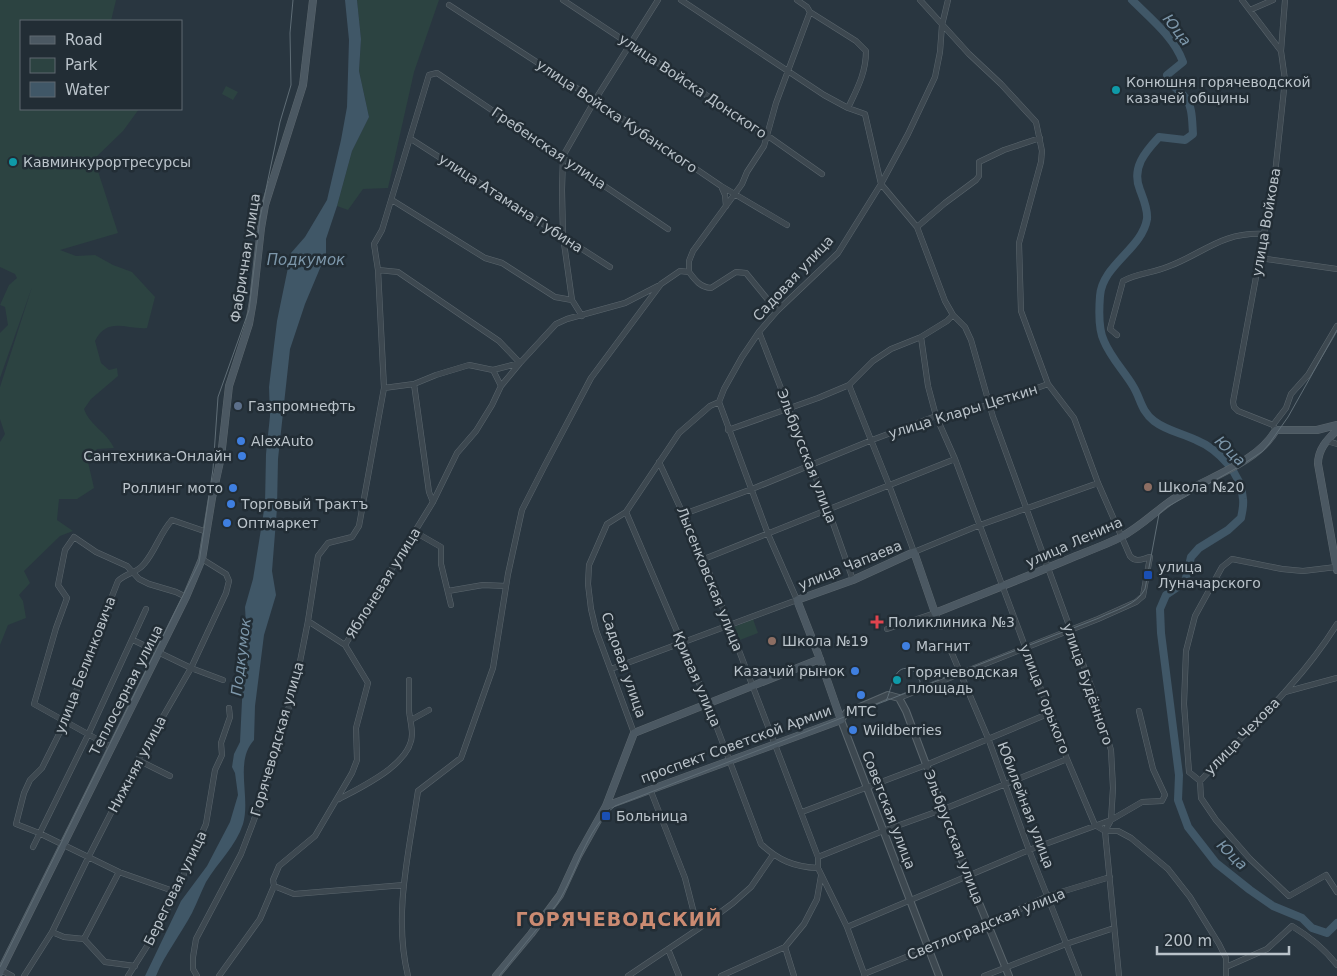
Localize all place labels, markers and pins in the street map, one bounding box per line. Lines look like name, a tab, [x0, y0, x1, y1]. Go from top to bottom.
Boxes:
place label: Конюшня горячеводской казачей общины	[1126, 74, 1311, 106]
marker: Конюшня горячеводской казачей общины	[1110, 84, 1122, 96]
place label: Кавминкурортресурсы	[23, 154, 191, 170]
marker: Кавминкурортресурсы	[7, 156, 19, 168]
place label: Газпромнефть	[248, 398, 356, 414]
marker: Газпромнефть	[232, 400, 244, 412]
place label: AlexAuto	[251, 433, 314, 449]
marker: AlexAuto	[235, 435, 247, 447]
place label: Сантехника-Онлайн	[83, 448, 232, 464]
marker: Сантехника-Онлайн	[236, 450, 248, 462]
place label: Школа №20	[1158, 479, 1244, 495]
place label: Роллинг мото	[122, 480, 223, 496]
marker: Школа №20	[1142, 481, 1154, 493]
marker: Роллинг мото	[227, 482, 239, 494]
place label: Торговый Трактъ	[240, 496, 368, 512]
marker: Торговый Трактъ	[225, 498, 237, 510]
place label: Оптмаркет	[237, 515, 319, 531]
marker: Оптмаркет	[221, 517, 233, 529]
place label: улица Луначарского	[1158, 559, 1261, 591]
marker: улица Луначарского	[1142, 569, 1154, 581]
place label: Поликлиника №3	[888, 614, 1015, 630]
marker: Поликлиника №3	[870, 615, 884, 629]
place label: Школа №19	[782, 633, 868, 649]
marker: Школа №19	[766, 635, 778, 647]
place label: Магнит	[916, 638, 970, 654]
marker: Магнит	[900, 640, 912, 652]
place label: Казачий рынок	[733, 663, 845, 679]
place label: Горячеводская площадь	[907, 664, 1018, 696]
marker: Казачий рынок	[849, 665, 861, 677]
marker: Горячеводская площадь	[891, 674, 903, 686]
marker: МТС	[855, 689, 867, 701]
place label: МТС	[846, 703, 876, 719]
place label: Wildberries	[863, 722, 942, 738]
marker: Wildberries	[847, 724, 859, 736]
place label: Больница	[616, 808, 688, 824]
marker: Больница	[600, 810, 612, 822]

